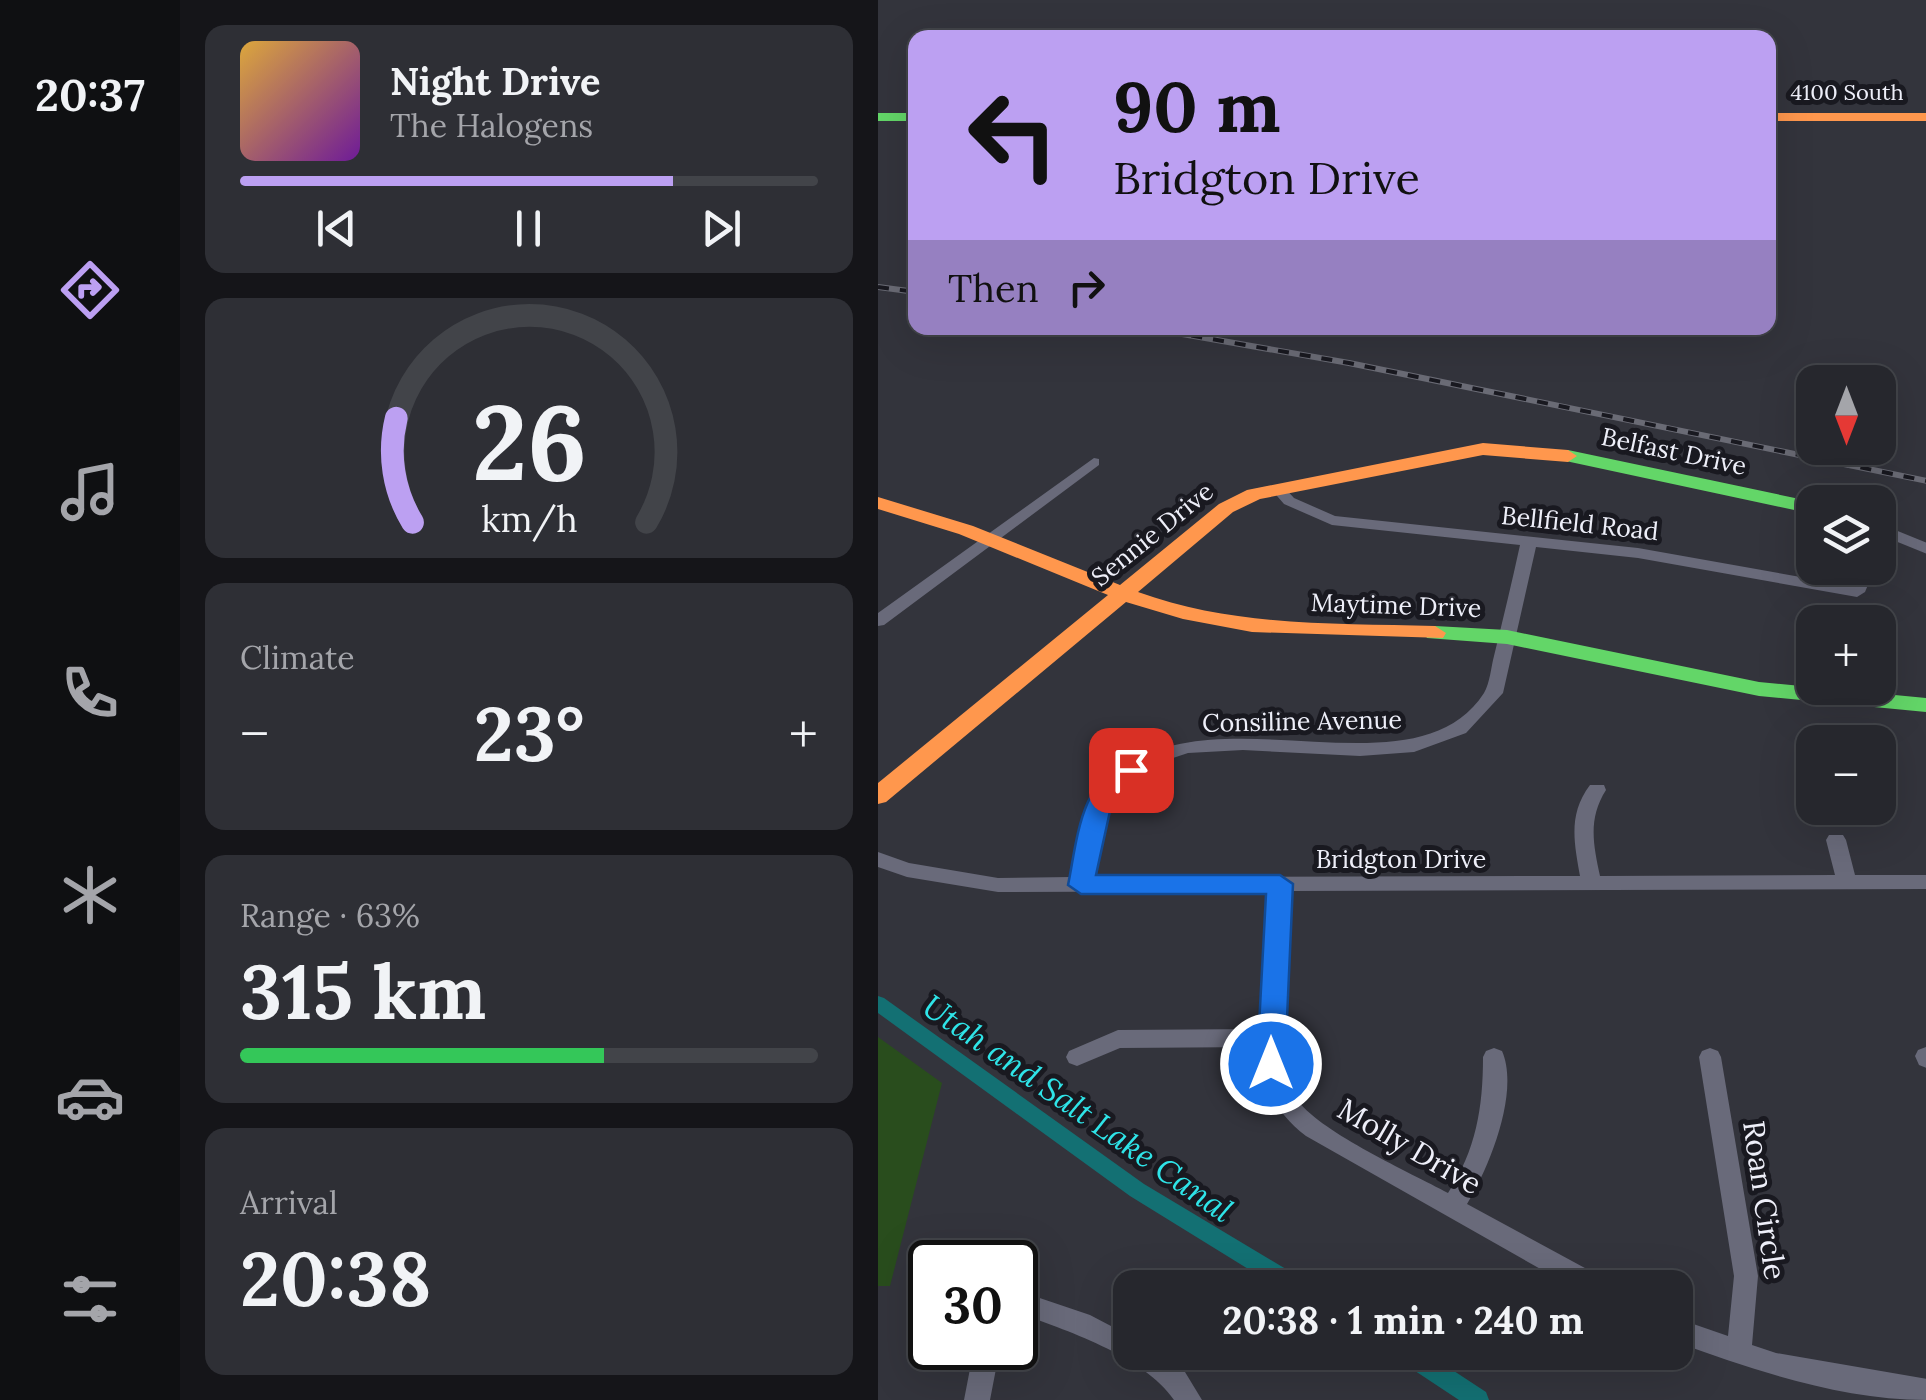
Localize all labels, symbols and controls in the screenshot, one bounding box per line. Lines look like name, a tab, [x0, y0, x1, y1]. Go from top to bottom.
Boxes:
text: Night Drive	[390, 57, 601, 105]
text: 90 m	[1113, 62, 1281, 151]
text: 20:37	[35, 66, 145, 123]
icon: left	[948, 70, 1078, 200]
street label: 4100 South	[1790, 78, 1904, 106]
text: The Halogens	[390, 105, 593, 146]
text: Bridgton Drive	[1113, 149, 1420, 206]
icon: previous	[309, 201, 364, 256]
icon: pause	[501, 201, 556, 256]
icon: next	[694, 201, 749, 256]
icon: directions	[55, 255, 125, 325]
icon: right	[1059, 260, 1114, 315]
text: Then	[948, 264, 1039, 312]
north arrow	[1796, 365, 1896, 465]
map controls	[1796, 365, 1896, 825]
text: 26	[471, 375, 587, 508]
street label: Belfast Drive	[1598, 420, 1750, 482]
icon: music	[55, 457, 125, 527]
street label: Sennie Drive	[1085, 475, 1219, 593]
button: layers	[1796, 485, 1896, 585]
text: km/h	[481, 496, 577, 542]
street label: Bellfield Road	[1500, 499, 1660, 547]
street label: Maytime Drive	[1310, 586, 1482, 624]
button: +	[1796, 605, 1896, 705]
text: Climate	[240, 637, 355, 678]
icon: phone	[55, 658, 125, 728]
text: 23°	[474, 686, 584, 782]
text: −	[240, 699, 269, 769]
text: +	[789, 699, 818, 769]
street label: Consiline Avenue	[1202, 703, 1402, 739]
button: −	[1796, 725, 1896, 825]
pin	[1089, 728, 1174, 813]
icon: arrive	[1104, 743, 1159, 798]
street label: Bridgton Drive	[1316, 843, 1486, 875]
icon: climate	[55, 860, 125, 930]
text: Range · 63%	[240, 895, 420, 936]
text: 315 km	[240, 944, 486, 1040]
water label: Utah and Salt Lake Canal	[915, 985, 1241, 1231]
position arrow	[1219, 1012, 1323, 1116]
icon: car	[55, 1062, 125, 1132]
street label: Molly Drive	[1331, 1090, 1489, 1203]
street label: Roan Circle	[1735, 1118, 1795, 1282]
text: Arrival	[240, 1182, 338, 1223]
text: 20:38	[240, 1231, 431, 1327]
speed limit sign: 30	[908, 1240, 1038, 1370]
icon: filters	[55, 1264, 125, 1334]
text: 20:38 · 1 min · 240 m	[1222, 1296, 1584, 1344]

